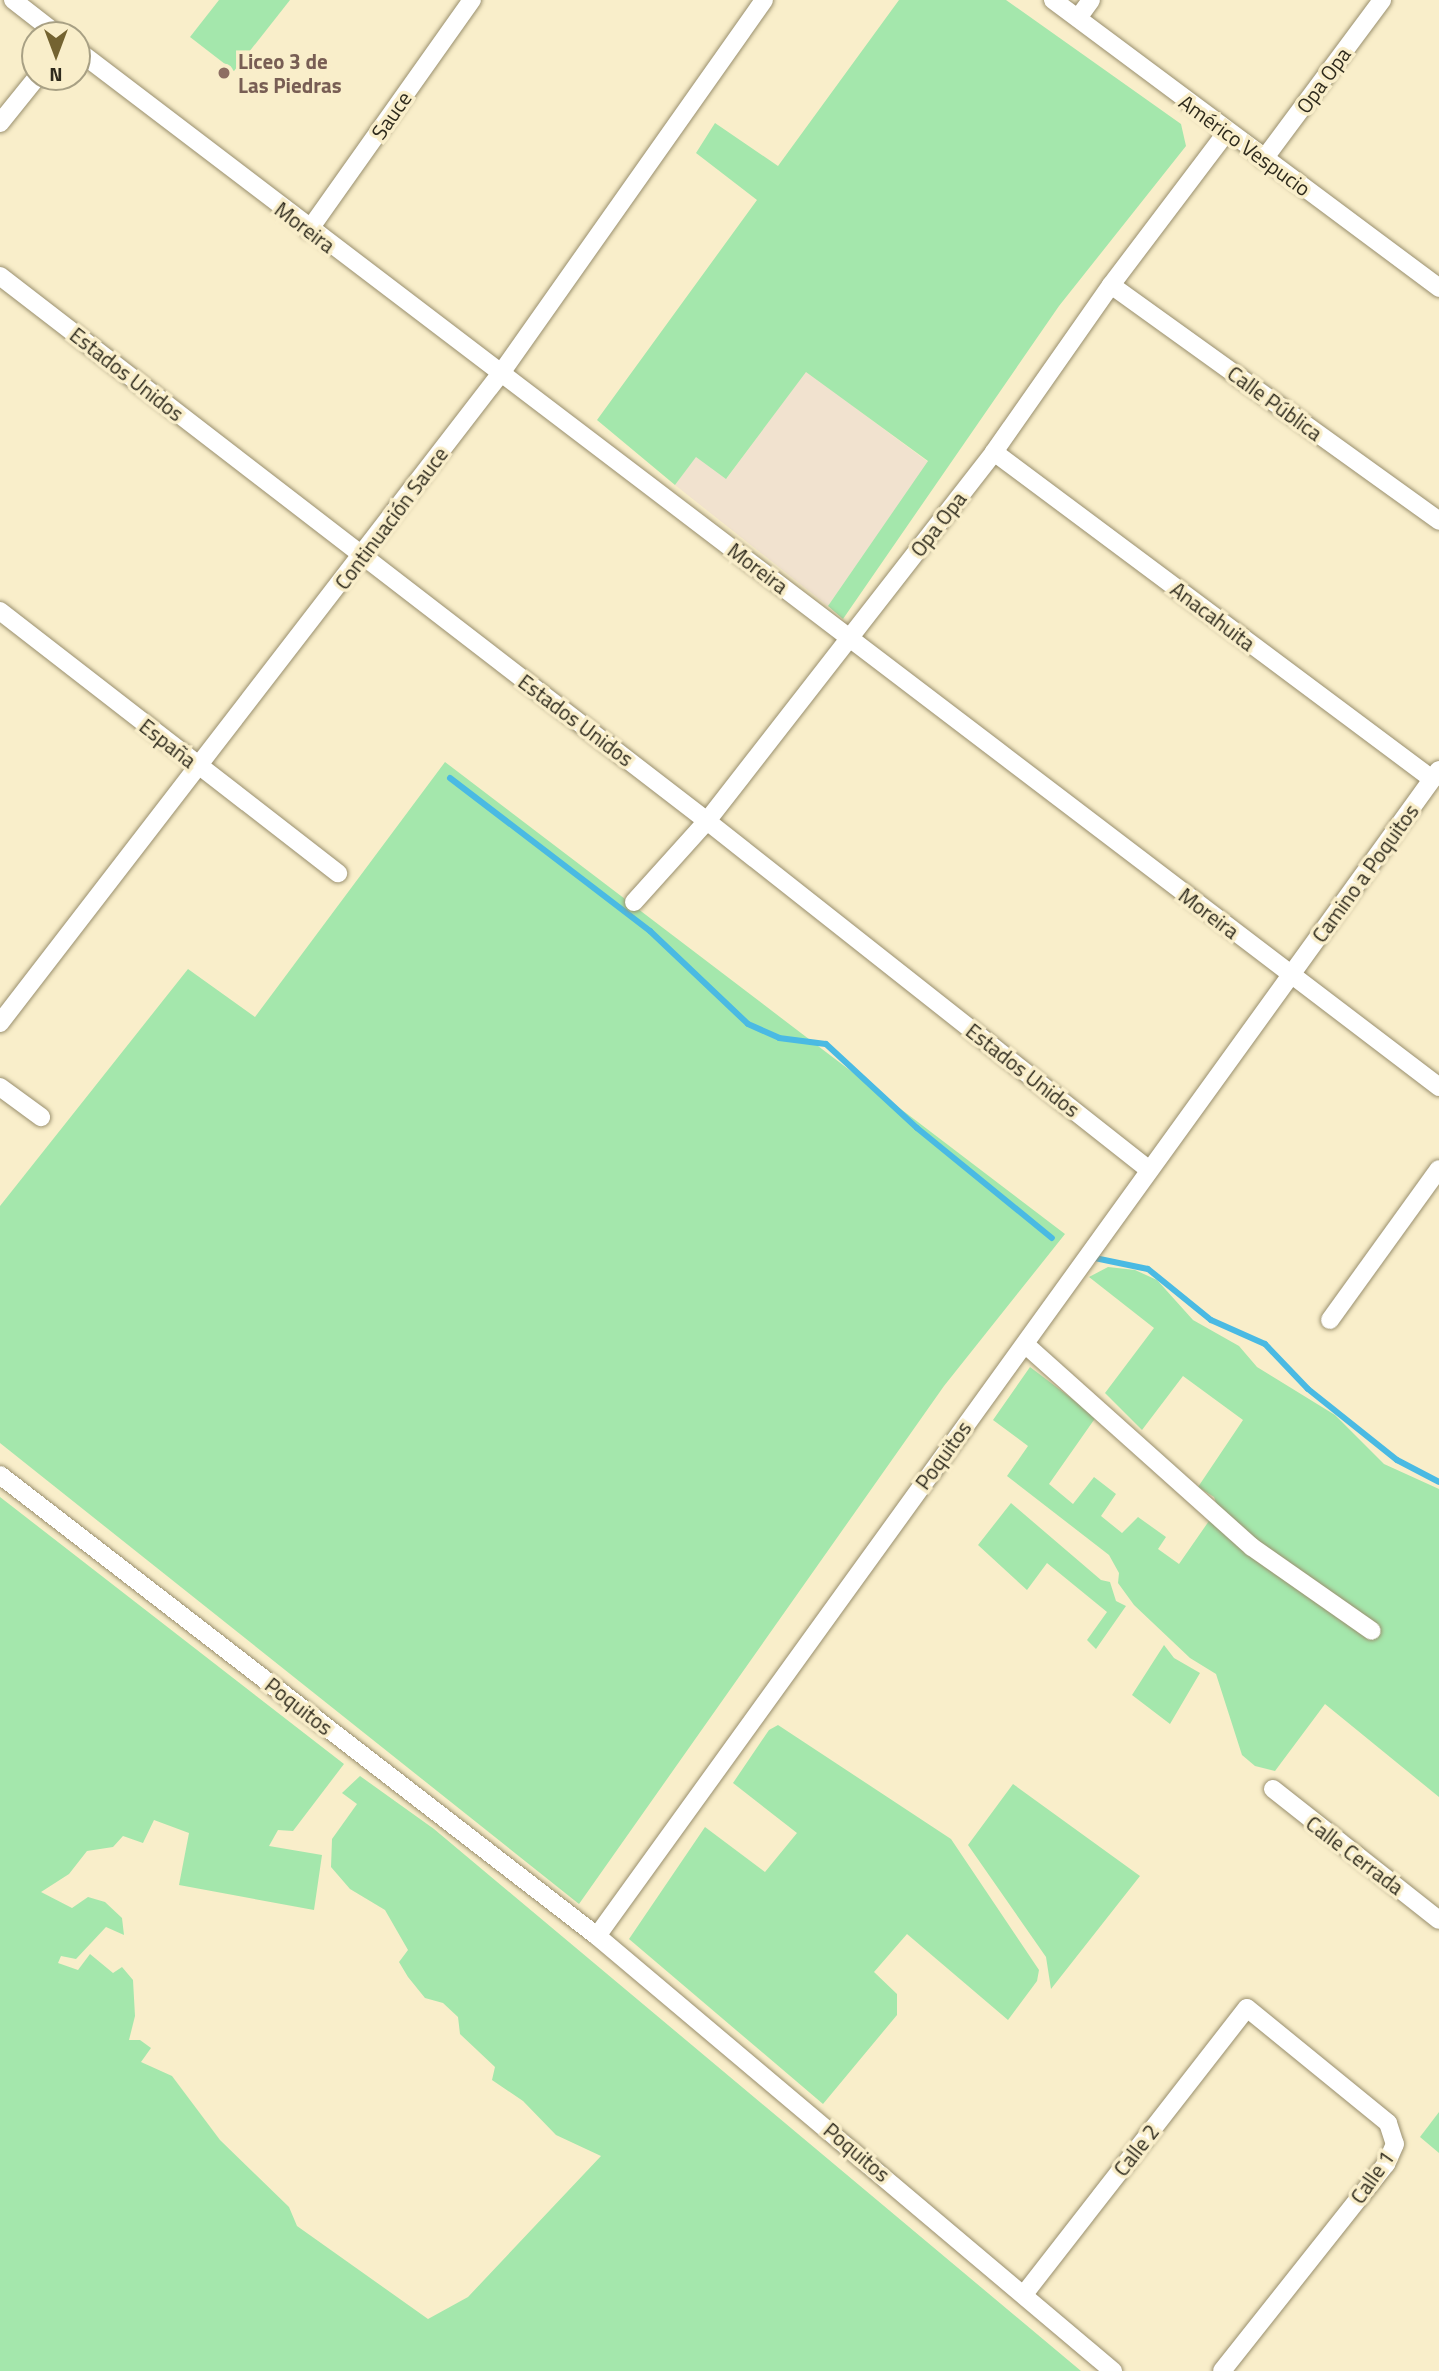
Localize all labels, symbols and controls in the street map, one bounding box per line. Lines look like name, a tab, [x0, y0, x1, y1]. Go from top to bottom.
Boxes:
north arrow	[21, 21, 91, 91]
street label: Opa Opa	[1291, 42, 1355, 118]
place label: Liceo 3 de Las Piedras	[238, 48, 342, 98]
text: N	[49, 61, 63, 90]
marker: Liceo 3 de Las Piedras	[216, 65, 232, 81]
street label: Sauce	[366, 86, 416, 144]
street label: Américo Vespucio	[1174, 89, 1316, 201]
street label: Moreira	[270, 196, 340, 258]
street label: Estados Unidos	[65, 322, 189, 426]
street label: Calle Pública	[1223, 360, 1327, 446]
street label: Continuación Sauce	[329, 442, 453, 594]
street label: Opa Opa	[905, 486, 971, 562]
street label: Moreira	[723, 537, 793, 599]
street label: Anacahuita	[1166, 576, 1260, 656]
street label: Estados Unidos	[514, 669, 638, 771]
street label: España	[135, 713, 201, 773]
street label: Camino a Poquitos	[1306, 799, 1424, 947]
street label: Moreira	[1174, 882, 1244, 944]
street label: Estados Unidos	[961, 1018, 1085, 1122]
street label: Poquitos	[910, 1416, 976, 1494]
street label: Poquitos	[260, 1672, 338, 1740]
street label: Calle Cerrada	[1301, 1810, 1409, 1900]
street label: Poquitos	[819, 2117, 895, 2187]
street label: Calle 2	[1108, 2119, 1164, 2181]
street label: Calle 1	[1345, 2146, 1399, 2208]

